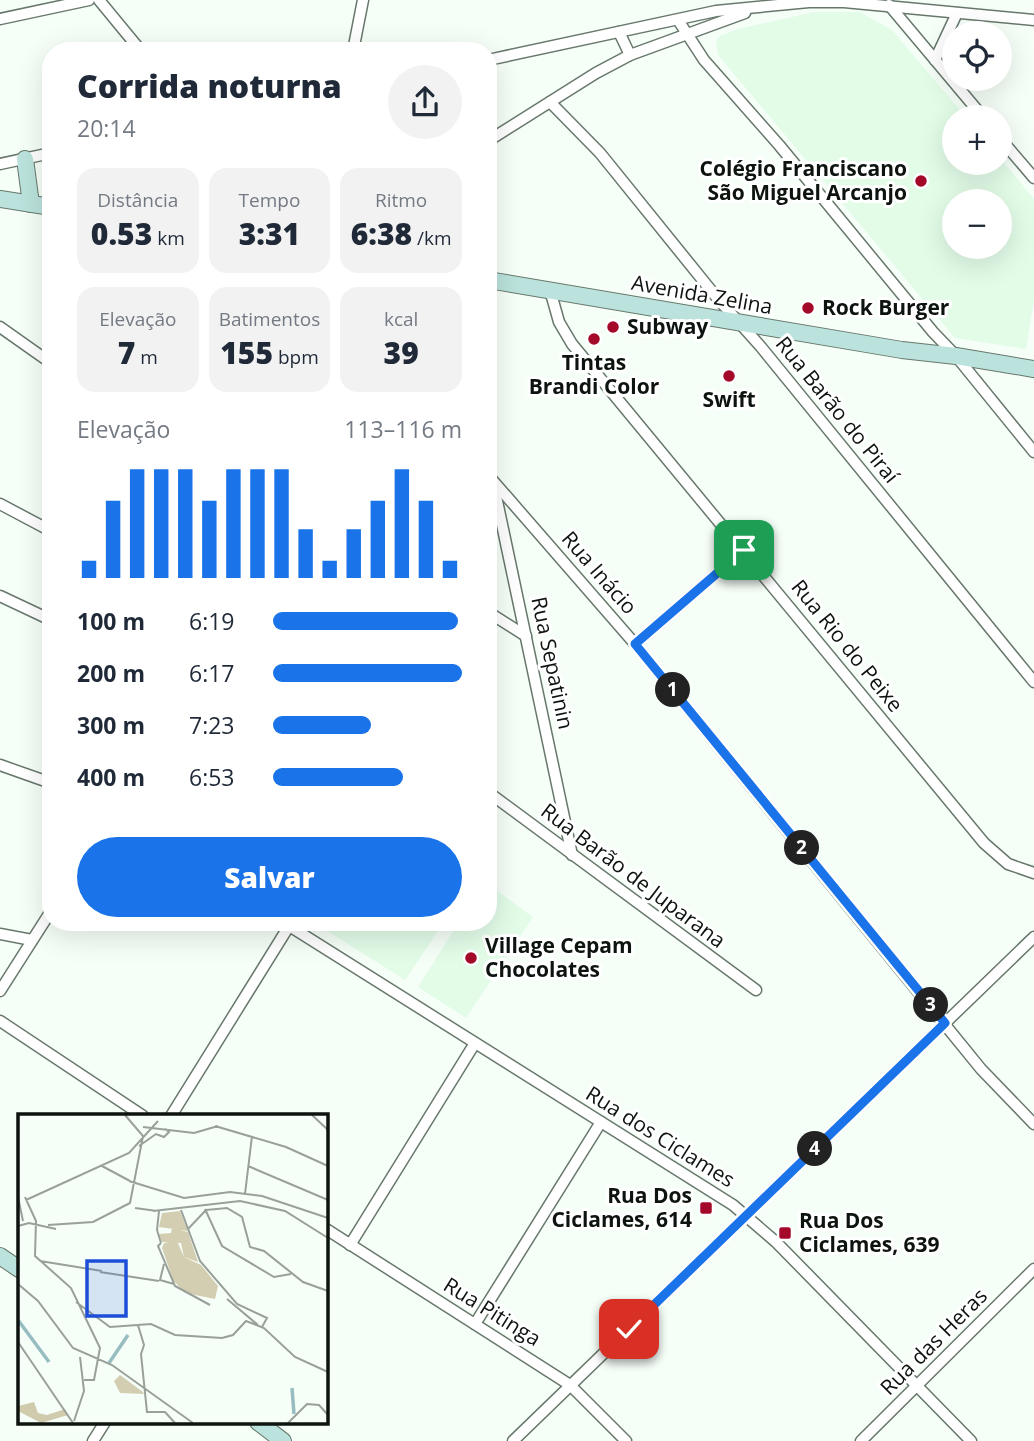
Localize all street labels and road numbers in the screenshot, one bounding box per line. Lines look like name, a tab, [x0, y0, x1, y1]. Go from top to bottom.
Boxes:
street label: Avenida Zelina	[629, 268, 775, 320]
street label: Rua Barão do Piraí	[770, 330, 906, 489]
street label: Rua Inácio	[556, 525, 644, 620]
street label: Rua Rio do Peixe	[786, 573, 910, 717]
street label: Rua Sepatinin	[525, 594, 581, 732]
street label: Rua Barão de Juparana	[536, 796, 732, 954]
street label: Rua dos Ciclames	[581, 1079, 740, 1193]
street label: Rua Pitinga	[439, 1270, 546, 1352]
street label: Rua das Heras	[874, 1282, 993, 1401]

